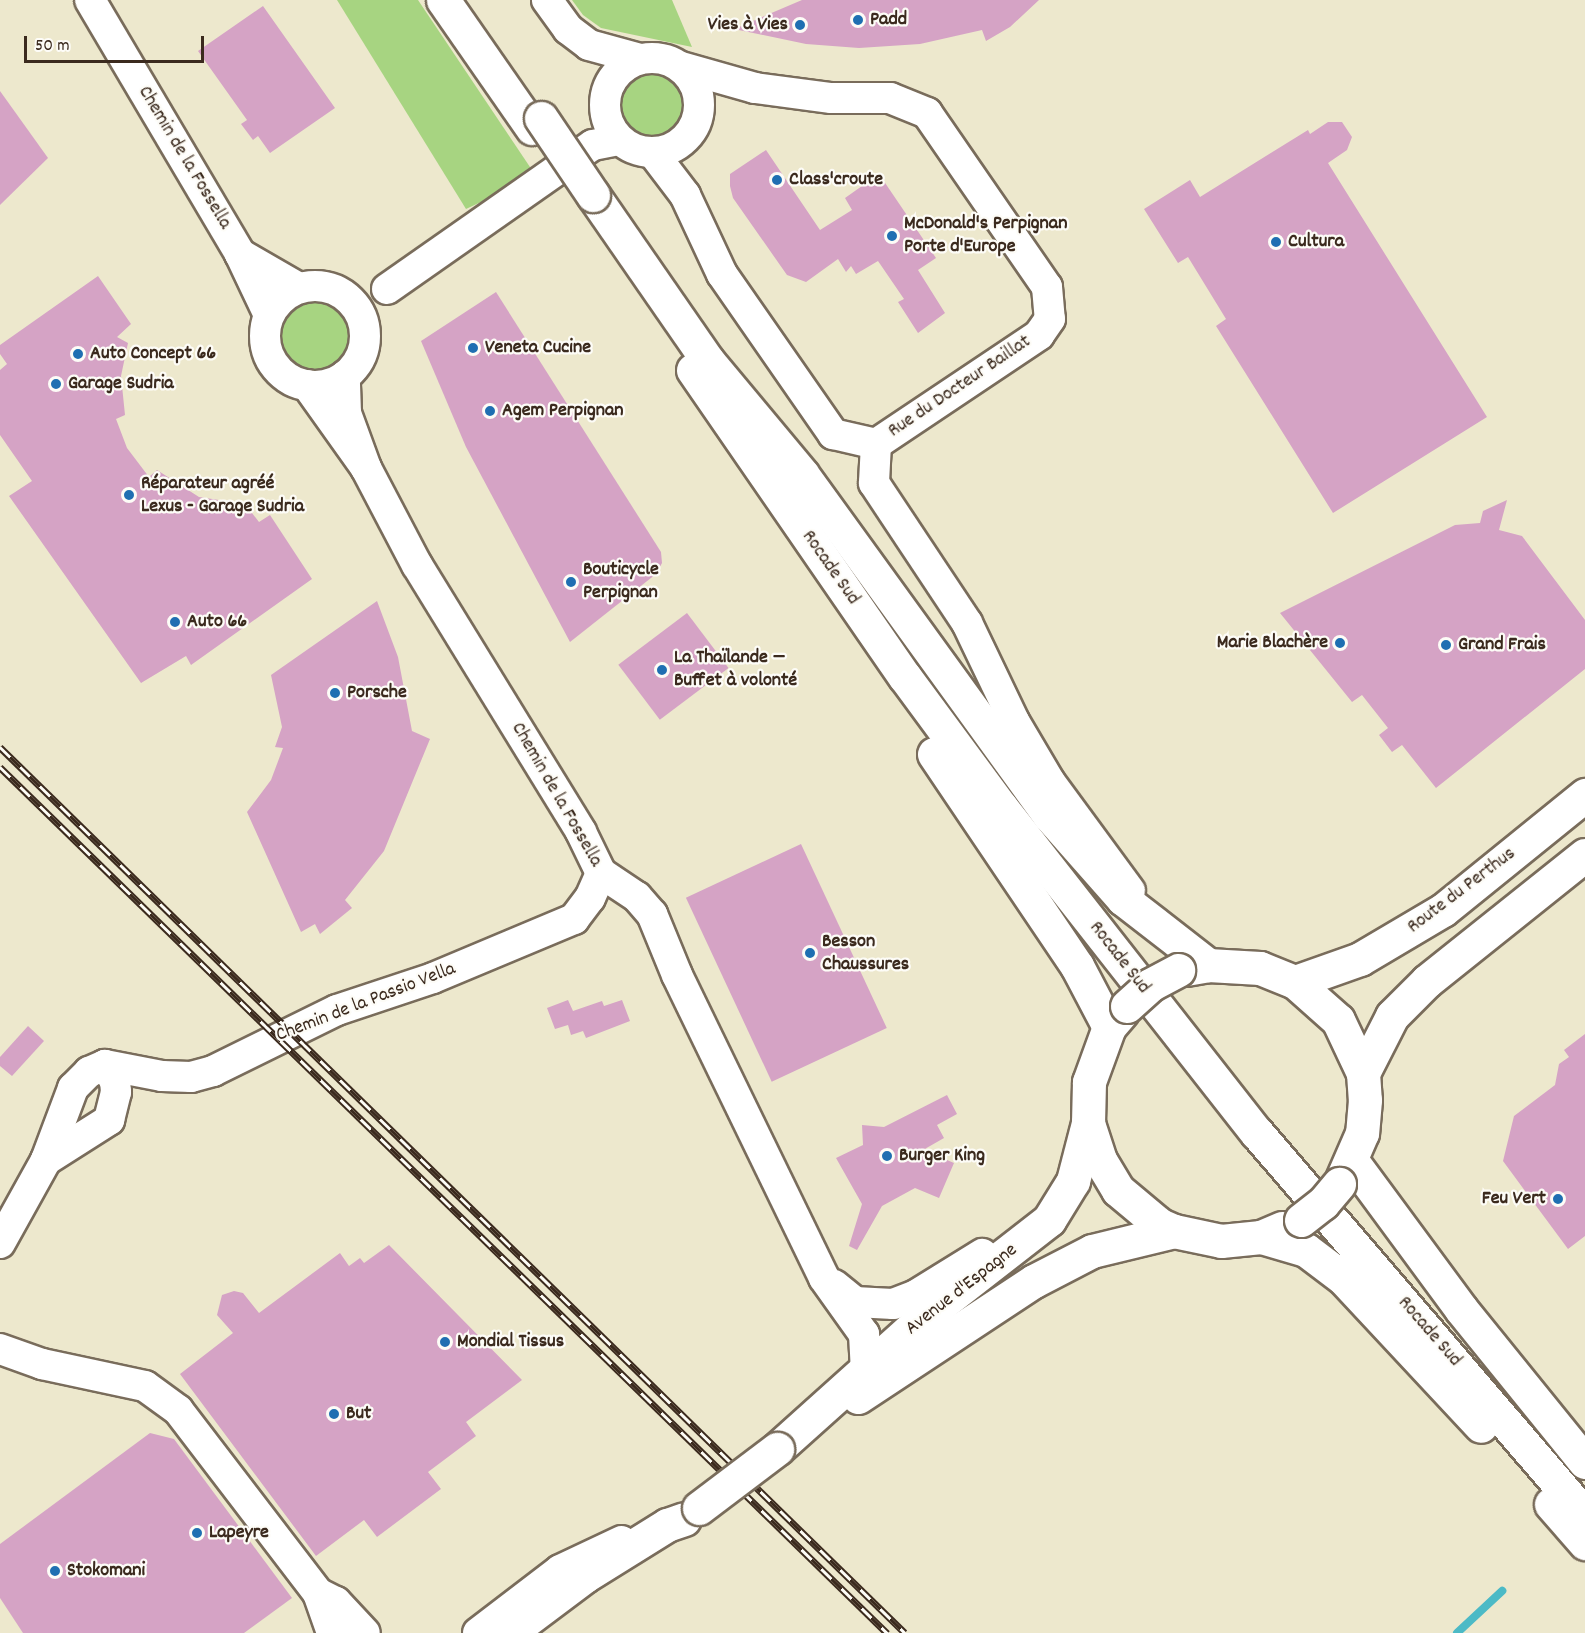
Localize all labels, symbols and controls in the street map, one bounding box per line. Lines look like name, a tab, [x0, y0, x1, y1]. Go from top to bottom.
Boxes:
place label: Padd	[870, 8, 907, 32]
place label: Vies à Vies	[708, 13, 788, 37]
marker: Padd	[851, 13, 865, 27]
marker: Vies à Vies	[793, 18, 807, 32]
scale bar	[27, 24, 207, 62]
text: 50 m	[35, 34, 70, 59]
street label: Chemin de la Fossella	[132, 82, 236, 234]
place label: Class'croute	[789, 168, 883, 192]
marker: Class'croute	[770, 173, 784, 187]
place label: McDonald's Perpignan Porte d'Europe	[904, 213, 1067, 260]
marker: McDonald's Perpignan Porte d'Europe	[885, 229, 899, 243]
place label: Cultura	[1288, 230, 1344, 254]
marker: Cultura	[1269, 235, 1283, 249]
street label: Rue du Docteur Baillat	[884, 330, 1036, 444]
place label: Veneta Cucine	[485, 336, 591, 360]
marker: Veneta Cucine	[466, 341, 480, 355]
place label: Auto Concept 66	[90, 342, 216, 366]
marker: Auto Concept 66	[71, 347, 85, 361]
place label: Garage Sudria	[68, 372, 174, 396]
marker: Garage Sudria	[49, 377, 63, 391]
place label: Agem Perpignan	[502, 399, 624, 423]
marker: Agem Perpignan	[483, 404, 497, 418]
place label: Réparateur agréé Lexus - Garage Sudria	[141, 472, 304, 519]
marker: Réparateur agréé Lexus - Garage Sudria	[122, 488, 136, 502]
street label: Rocade Sud	[796, 526, 864, 610]
place label: Bouticycle Perpignan	[583, 558, 659, 605]
marker: Bouticycle Perpignan	[564, 575, 578, 589]
place label: Auto 66	[187, 610, 247, 634]
marker: Auto 66	[168, 615, 182, 629]
place label: Marie Blachère	[1217, 631, 1328, 655]
place label: Grand Frais	[1458, 633, 1546, 657]
marker: Marie Blachère	[1333, 636, 1347, 650]
marker: Grand Frais	[1439, 638, 1453, 652]
place label: La Thaïlande — Buffet à volonté	[674, 646, 797, 693]
marker: La Thaïlande — Buffet à volonté	[655, 663, 669, 677]
place label: Porsche	[347, 681, 407, 705]
marker: Porsche	[328, 686, 342, 700]
street label: Chemin de la Fossella	[505, 718, 607, 872]
street label: Route du Perthus	[1403, 842, 1521, 940]
street label: Rocade Sud	[1083, 917, 1155, 999]
place label: Besson Chaussures	[822, 930, 909, 977]
marker: Besson Chaussures	[803, 946, 817, 960]
street label: Chemin de la Passio Vella	[273, 958, 459, 1048]
place label: Burger King	[899, 1144, 985, 1168]
marker: Burger King	[880, 1149, 894, 1163]
place label: Feu Vert	[1482, 1187, 1546, 1211]
marker: Feu Vert	[1551, 1192, 1565, 1206]
street label: Avenue d'Espagne	[901, 1239, 1023, 1341]
street label: Rocade Sud	[1392, 1292, 1466, 1372]
place label: Mondial Tissus	[457, 1330, 564, 1354]
marker: Mondial Tissus	[438, 1335, 452, 1349]
place label: But	[346, 1402, 371, 1426]
marker: But	[327, 1407, 341, 1421]
place label: Lapeyre	[209, 1521, 269, 1545]
marker: Lapeyre	[190, 1526, 204, 1540]
place label: Stokomani	[67, 1559, 145, 1583]
marker: Stokomani	[48, 1564, 62, 1578]

